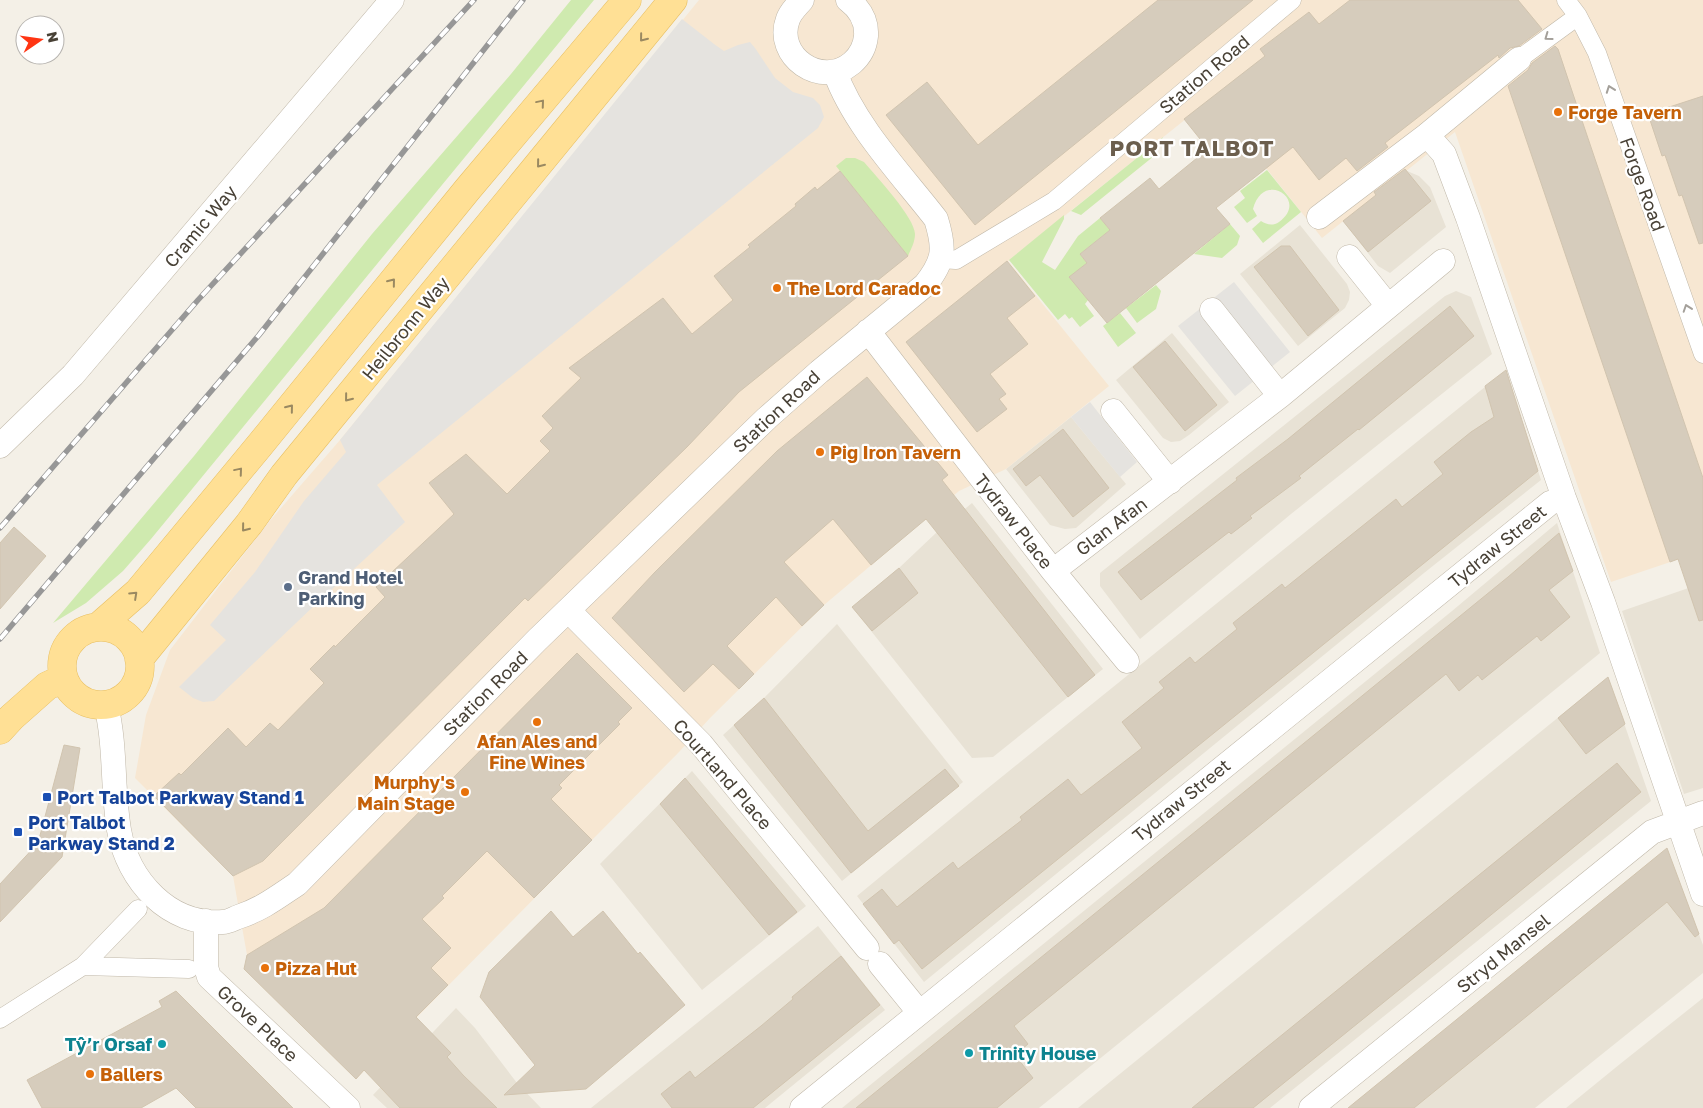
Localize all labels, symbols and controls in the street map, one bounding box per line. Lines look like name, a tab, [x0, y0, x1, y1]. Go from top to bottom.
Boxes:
north arrow	[15, 15, 65, 65]
text: N	[44, 30, 63, 44]
street label: Station Road	[1154, 30, 1254, 118]
one-way arrow	[1545, 31, 1554, 41]
one-way arrow	[640, 32, 648, 41]
one-way arrow	[1606, 85, 1616, 94]
one-way arrow	[535, 99, 544, 108]
place label: Forge Tavern	[1568, 101, 1682, 123]
marker: Forge Tavern	[1552, 106, 1564, 118]
district label: PORT TALBOT	[1110, 134, 1274, 161]
street label: Forge Road	[1616, 134, 1670, 234]
one-way arrow	[536, 158, 545, 167]
street label: Cramic Way	[159, 180, 241, 272]
street label: Heilbronn Way	[357, 272, 453, 384]
place label: The Lord Caradoc	[787, 277, 941, 299]
one-way arrow	[387, 279, 395, 288]
marker: The Lord Caradoc	[771, 282, 783, 294]
one-way arrow	[1683, 305, 1693, 313]
street label: Station Road	[728, 365, 824, 457]
one-way arrow	[344, 392, 353, 401]
one-way arrow	[285, 405, 293, 414]
place label: Pig Iron Tavern	[830, 441, 961, 463]
marker: Pig Iron Tavern	[814, 446, 826, 458]
one-way arrow	[233, 467, 242, 476]
street label: Tydraw Place	[970, 469, 1058, 573]
street label: Glan Afan	[1071, 492, 1151, 560]
street label: Tydraw Street	[1444, 500, 1550, 592]
one-way arrow	[241, 523, 250, 532]
place label: Grand Hotel Parking	[298, 566, 403, 609]
marker: Grand Hotel Parking	[282, 581, 294, 593]
one-way arrow	[129, 592, 138, 601]
street label: Station Road	[438, 646, 532, 740]
street label: Courtland Place	[669, 714, 777, 834]
marker: Afan Ales and Fine Wines	[531, 716, 543, 728]
place label: Afan Ales and Fine Wines	[477, 730, 597, 773]
street label: Tydraw Street	[1128, 754, 1234, 846]
place label: Murphy's Main Stage	[357, 771, 455, 814]
place label: Port Talbot Parkway Stand 1	[57, 786, 304, 808]
marker: Murphy's Main Stage	[459, 786, 471, 798]
marker: Port Talbot Parkway Stand 1	[41, 791, 53, 803]
place label: Port Talbot Parkway Stand 2	[28, 811, 175, 854]
marker: Port Talbot Parkway Stand 2	[12, 826, 24, 838]
street label: Stryd Mansel	[1452, 909, 1554, 997]
place label: Pizza Hut	[275, 957, 357, 979]
marker: Pizza Hut	[259, 962, 271, 974]
street label: Grove Place	[213, 980, 303, 1066]
place label: Tŷ’r Orsaf	[65, 1033, 152, 1055]
marker: Tŷ’r Orsaf	[156, 1038, 168, 1050]
place label: Trinity House	[979, 1042, 1097, 1064]
marker: Trinity House	[963, 1047, 975, 1059]
place label: Ballers	[100, 1063, 163, 1085]
marker: Ballers	[84, 1068, 96, 1080]

